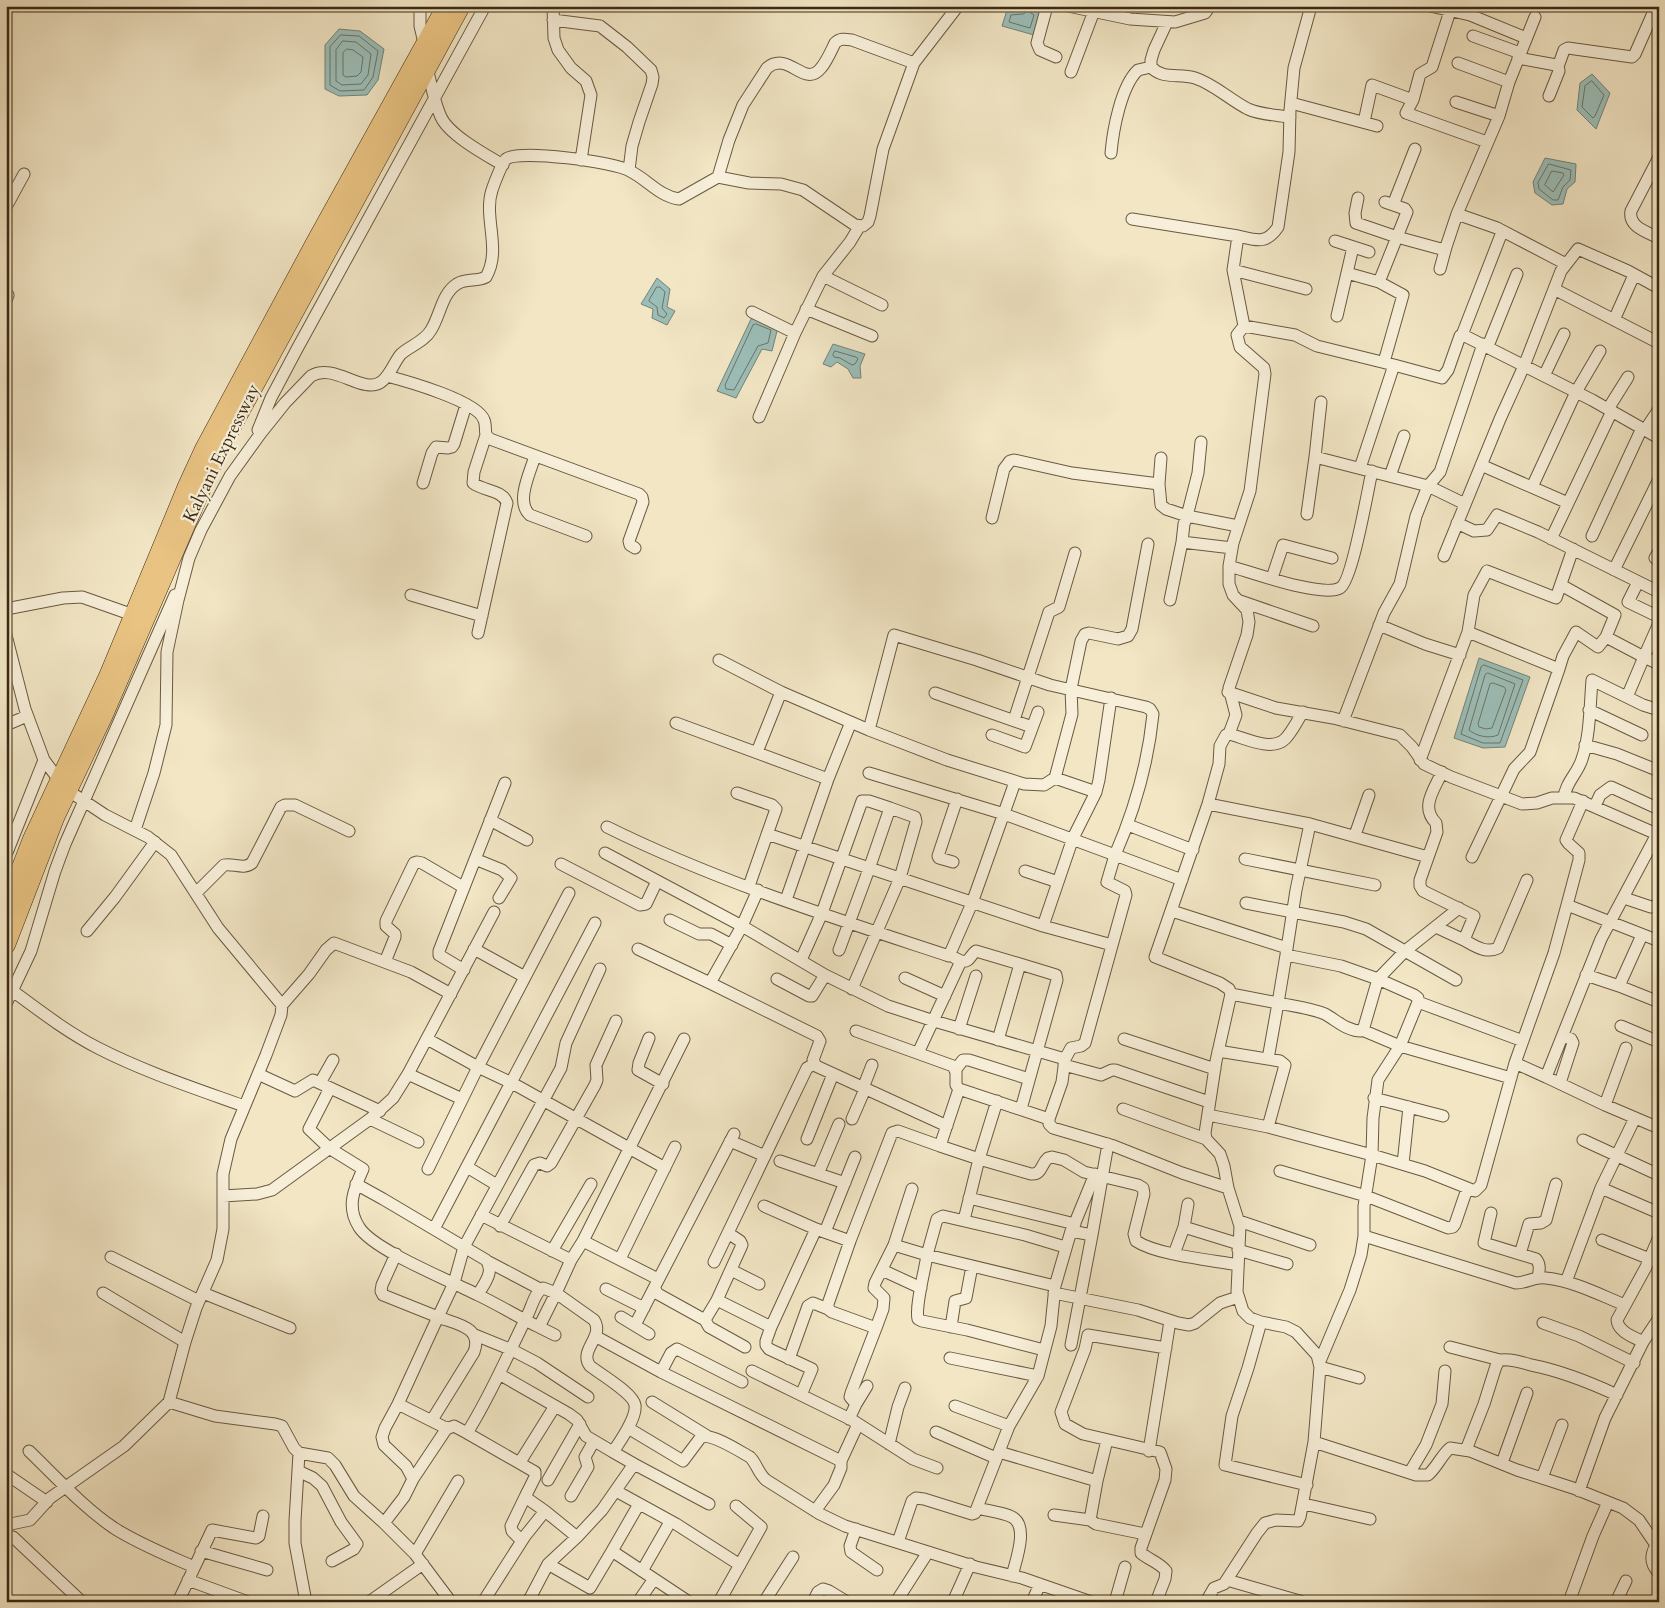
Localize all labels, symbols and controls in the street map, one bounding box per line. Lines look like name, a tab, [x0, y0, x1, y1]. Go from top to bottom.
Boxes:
street label: Kalyani Expressway	[177, 379, 266, 527]

